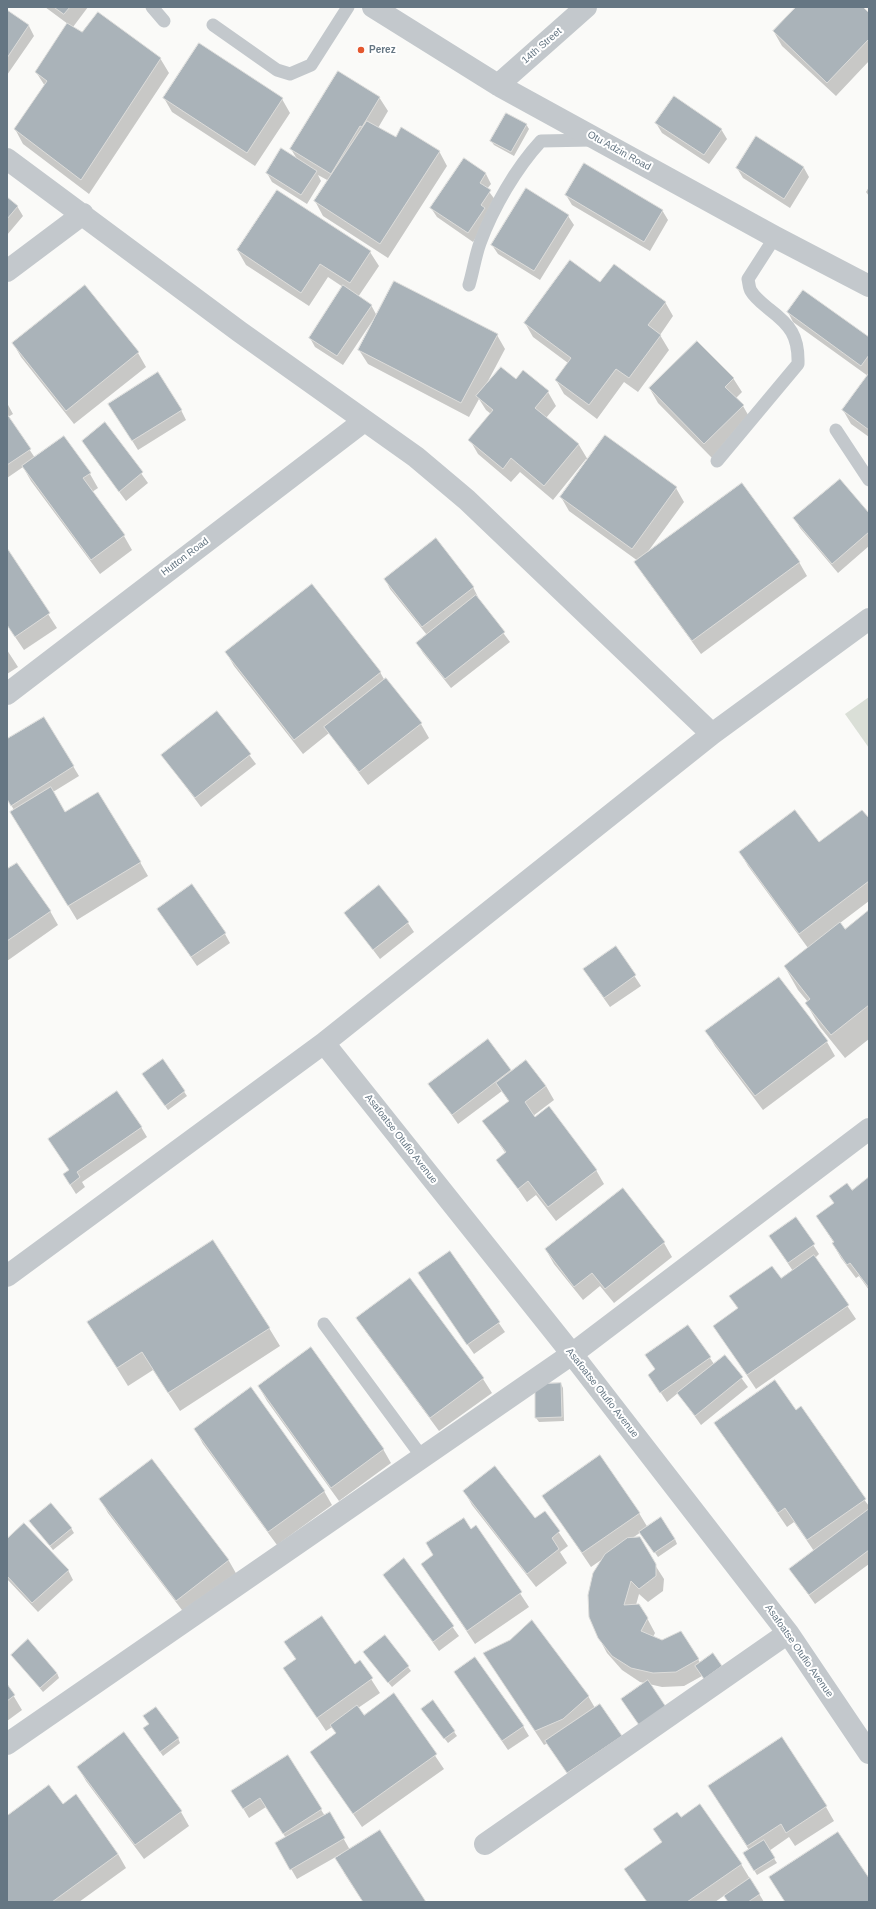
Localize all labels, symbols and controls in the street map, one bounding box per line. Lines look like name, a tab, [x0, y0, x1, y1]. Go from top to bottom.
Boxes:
street label: 14th Street	[520, 25, 564, 67]
place label: Perez	[369, 44, 396, 56]
marker: Perez	[356, 45, 366, 55]
street label: Otu Adzin Road	[585, 129, 653, 173]
street label: Hutton Road	[159, 535, 211, 579]
street label: Asafoatse Otufio Avenue	[362, 1092, 440, 1186]
street label: Asafoatse Otufio Avenue	[563, 1346, 641, 1440]
street label: Asafoatse Otufio Avenue	[762, 1602, 836, 1700]

